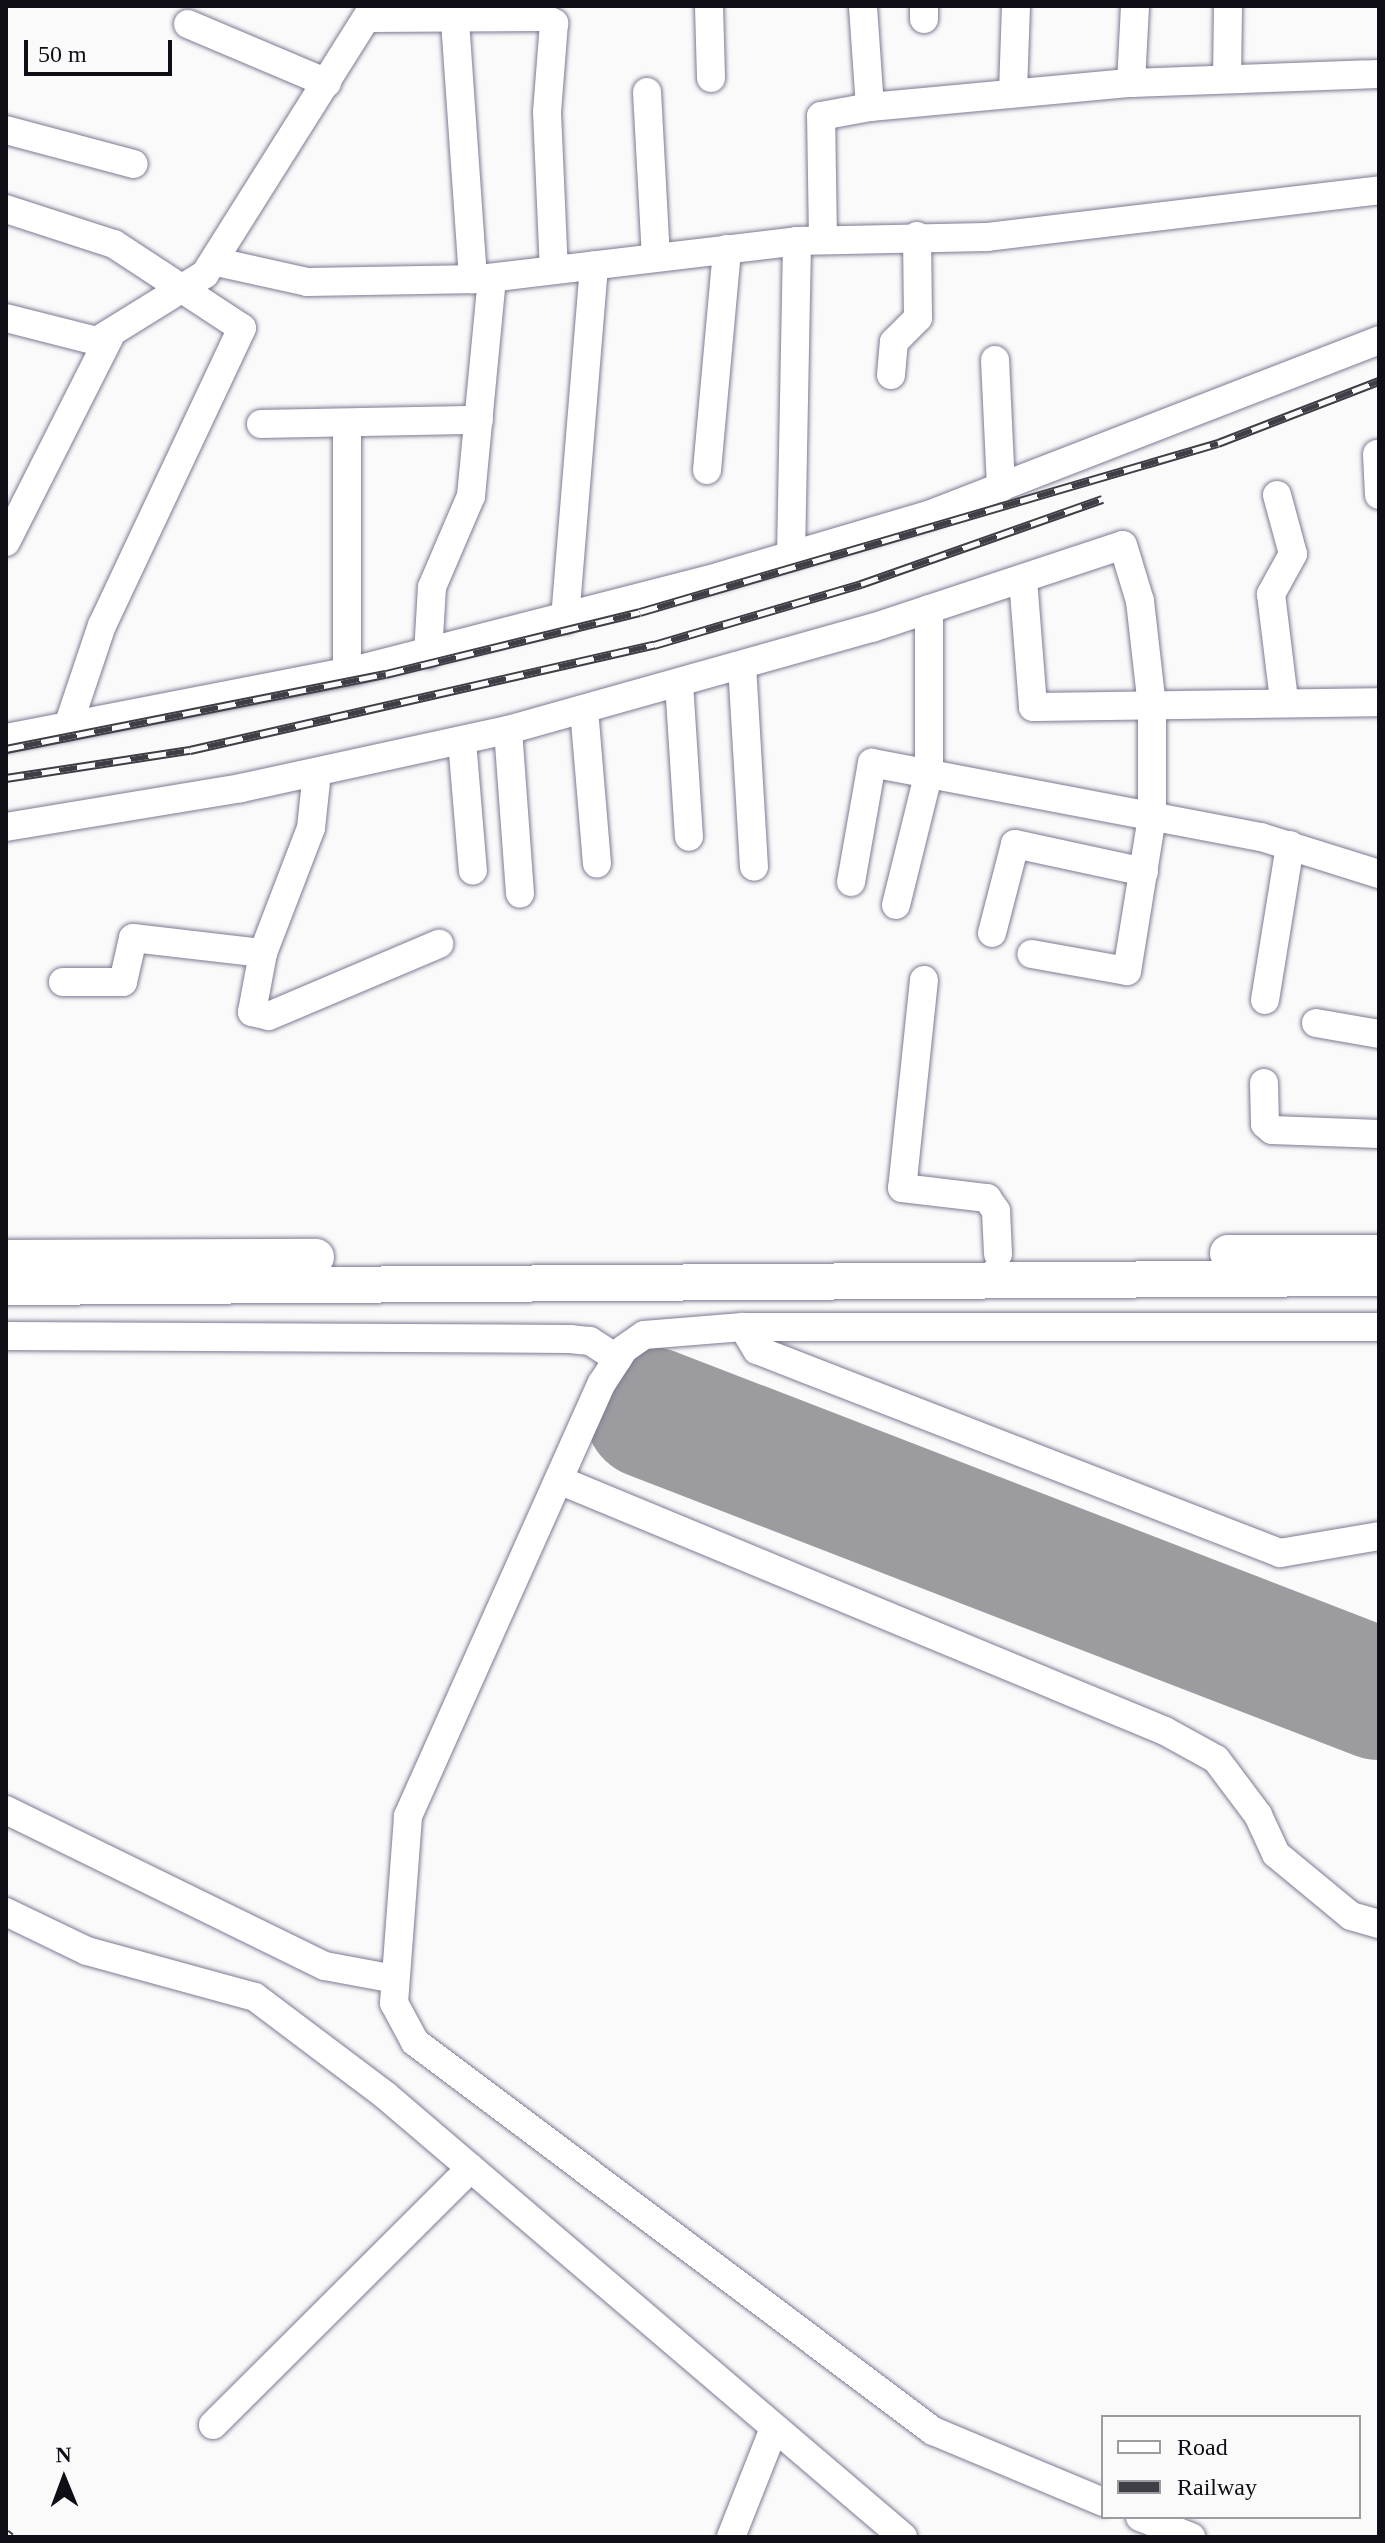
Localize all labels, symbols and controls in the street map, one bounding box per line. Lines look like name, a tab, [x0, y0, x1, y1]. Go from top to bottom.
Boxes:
scale bar	[28, 24, 176, 74]
text: 50 m	[38, 41, 87, 67]
legend	[1101, 2415, 1361, 2519]
text: Road	[1177, 2434, 1228, 2460]
north arrow	[24, 2439, 104, 2519]
text: N	[55, 2442, 72, 2467]
text: Railway	[1177, 2474, 1257, 2500]

